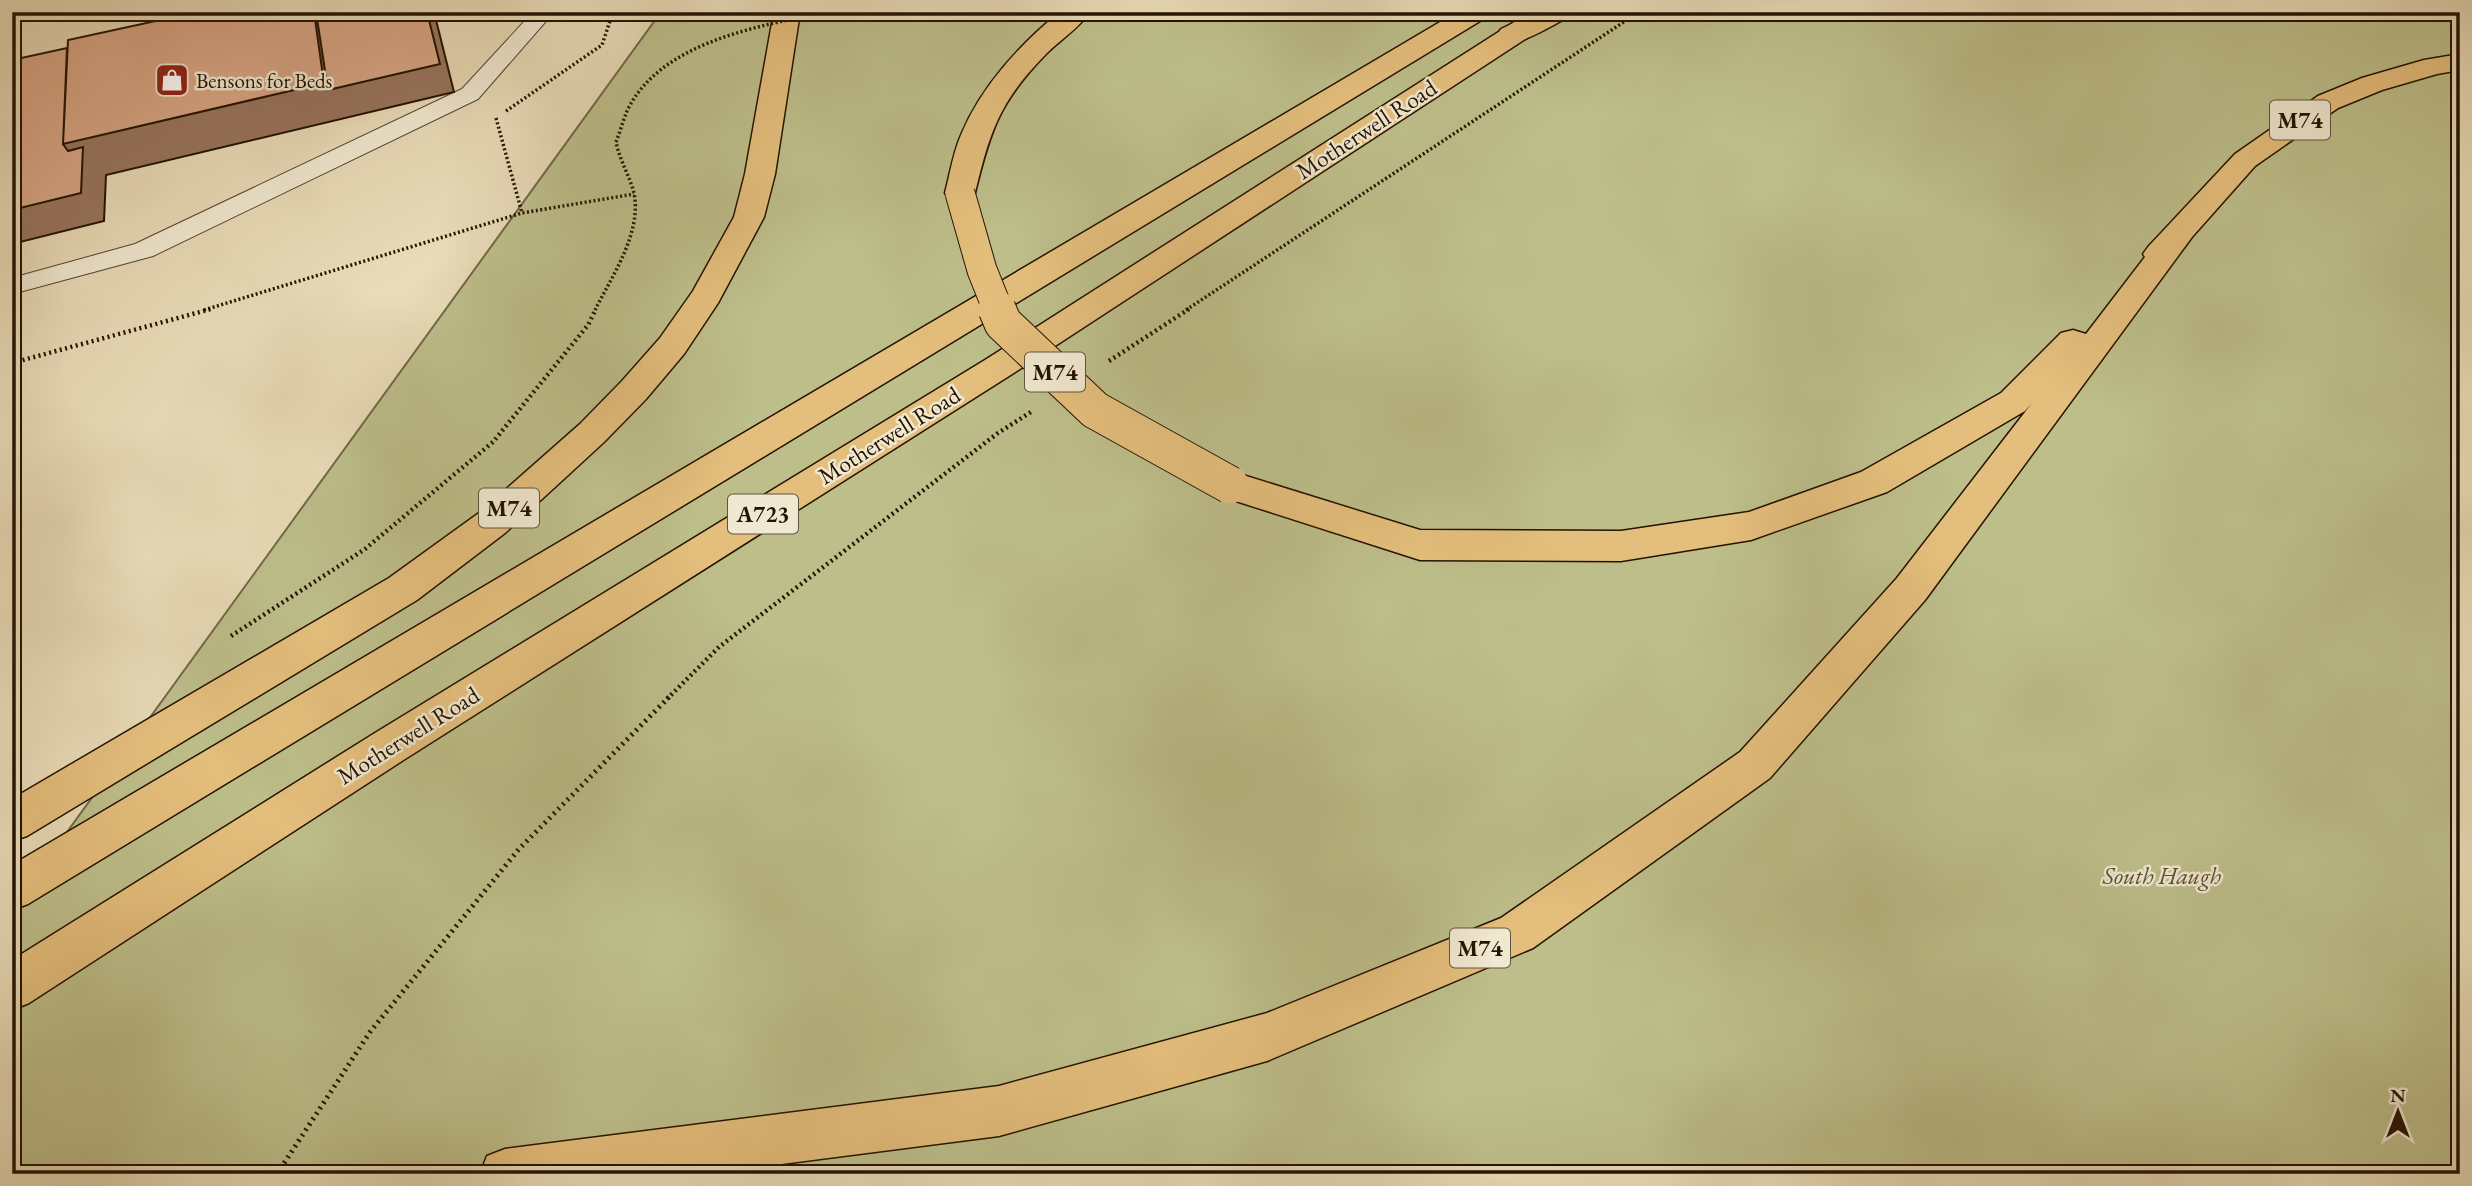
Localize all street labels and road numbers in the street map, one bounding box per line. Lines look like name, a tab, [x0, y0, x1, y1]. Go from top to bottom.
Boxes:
street label: Motherwell Road	[1290, 71, 1443, 186]
road number: M74	[2270, 100, 2330, 140]
road number: M74	[1025, 352, 1085, 392]
street label: Motherwell Road	[812, 378, 967, 491]
road number: M74	[479, 488, 539, 528]
road number: A723	[728, 494, 798, 534]
street label: Motherwell Road	[331, 678, 486, 791]
road number: M74	[1450, 928, 1510, 967]

